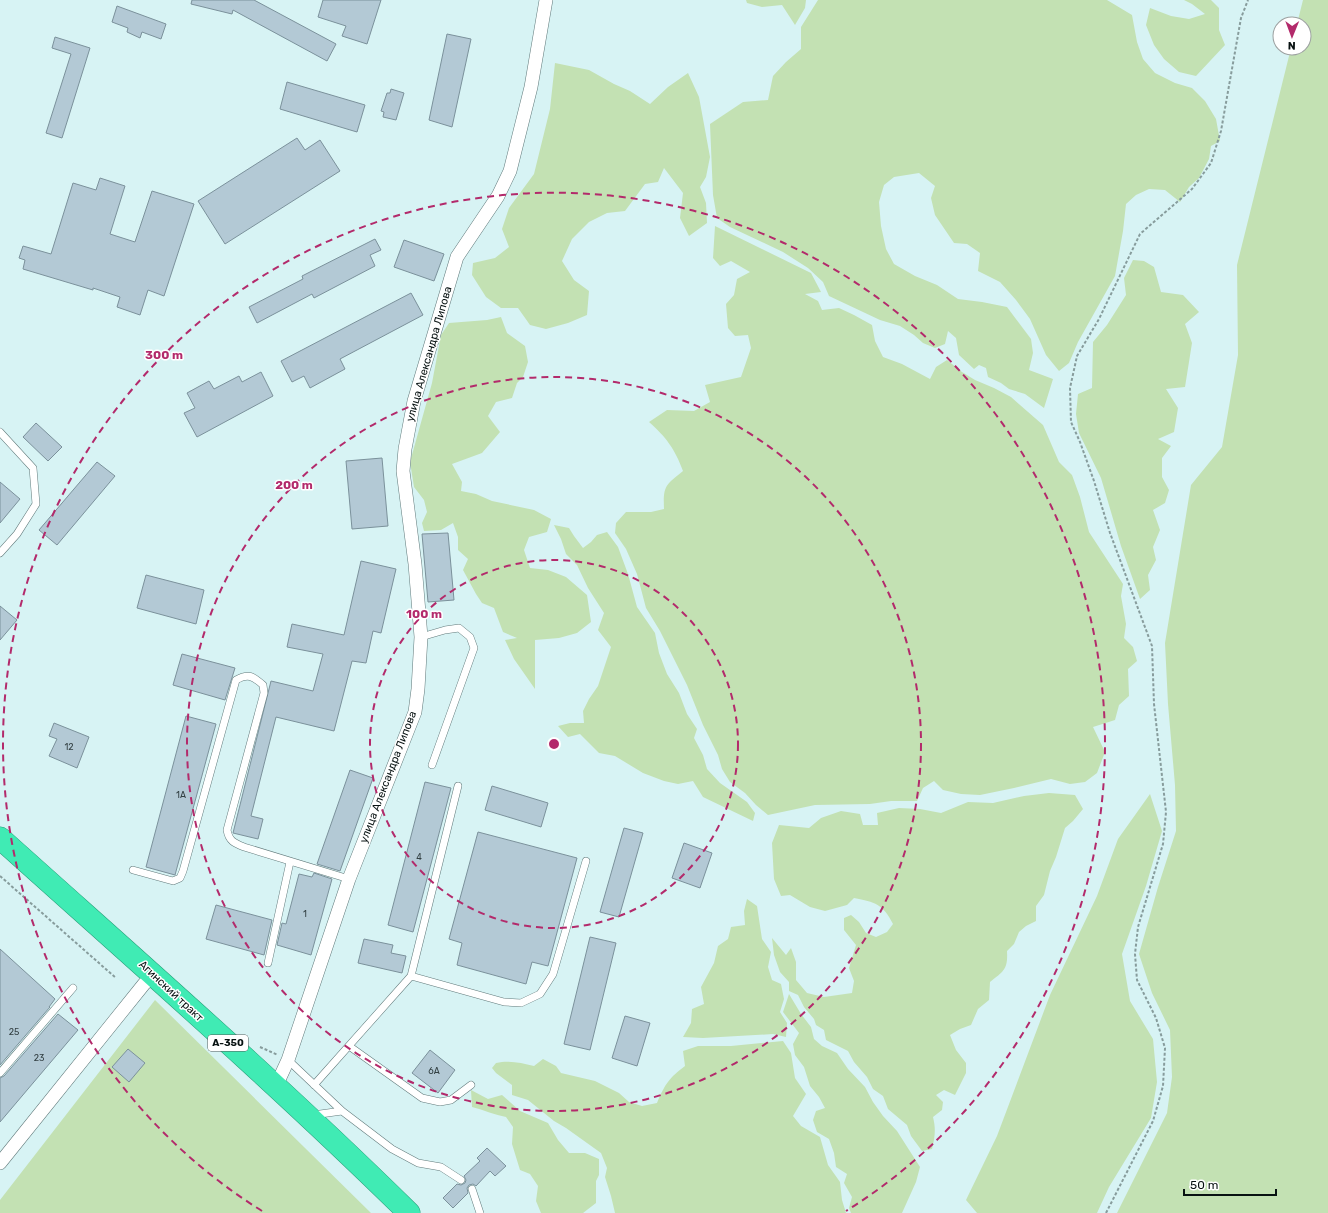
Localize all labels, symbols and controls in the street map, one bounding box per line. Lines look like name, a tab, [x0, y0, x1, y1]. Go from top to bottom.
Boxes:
north arrow	[1272, 16, 1312, 56]
text: N	[1288, 39, 1296, 52]
street label: улица Александра Липова	[403, 285, 455, 423]
text: 300 m	[145, 348, 183, 362]
text: 200 m	[275, 478, 313, 492]
text: 100 m	[406, 607, 442, 621]
street label: улица Александра Липова	[357, 709, 419, 845]
centre of rings	[547, 737, 561, 751]
house number: 12	[64, 742, 74, 752]
house number: 1А	[176, 790, 186, 800]
house number: 4	[416, 852, 422, 862]
house number: 1	[303, 909, 307, 919]
street label: Агинский тракт	[136, 958, 206, 1024]
house number: 25	[9, 1027, 19, 1037]
road number: А-350	[208, 1035, 248, 1051]
house number: 23	[34, 1053, 44, 1063]
house number: 6А	[428, 1066, 440, 1076]
scale bar	[1184, 1171, 1276, 1197]
text: 50 m	[1190, 1178, 1218, 1192]

